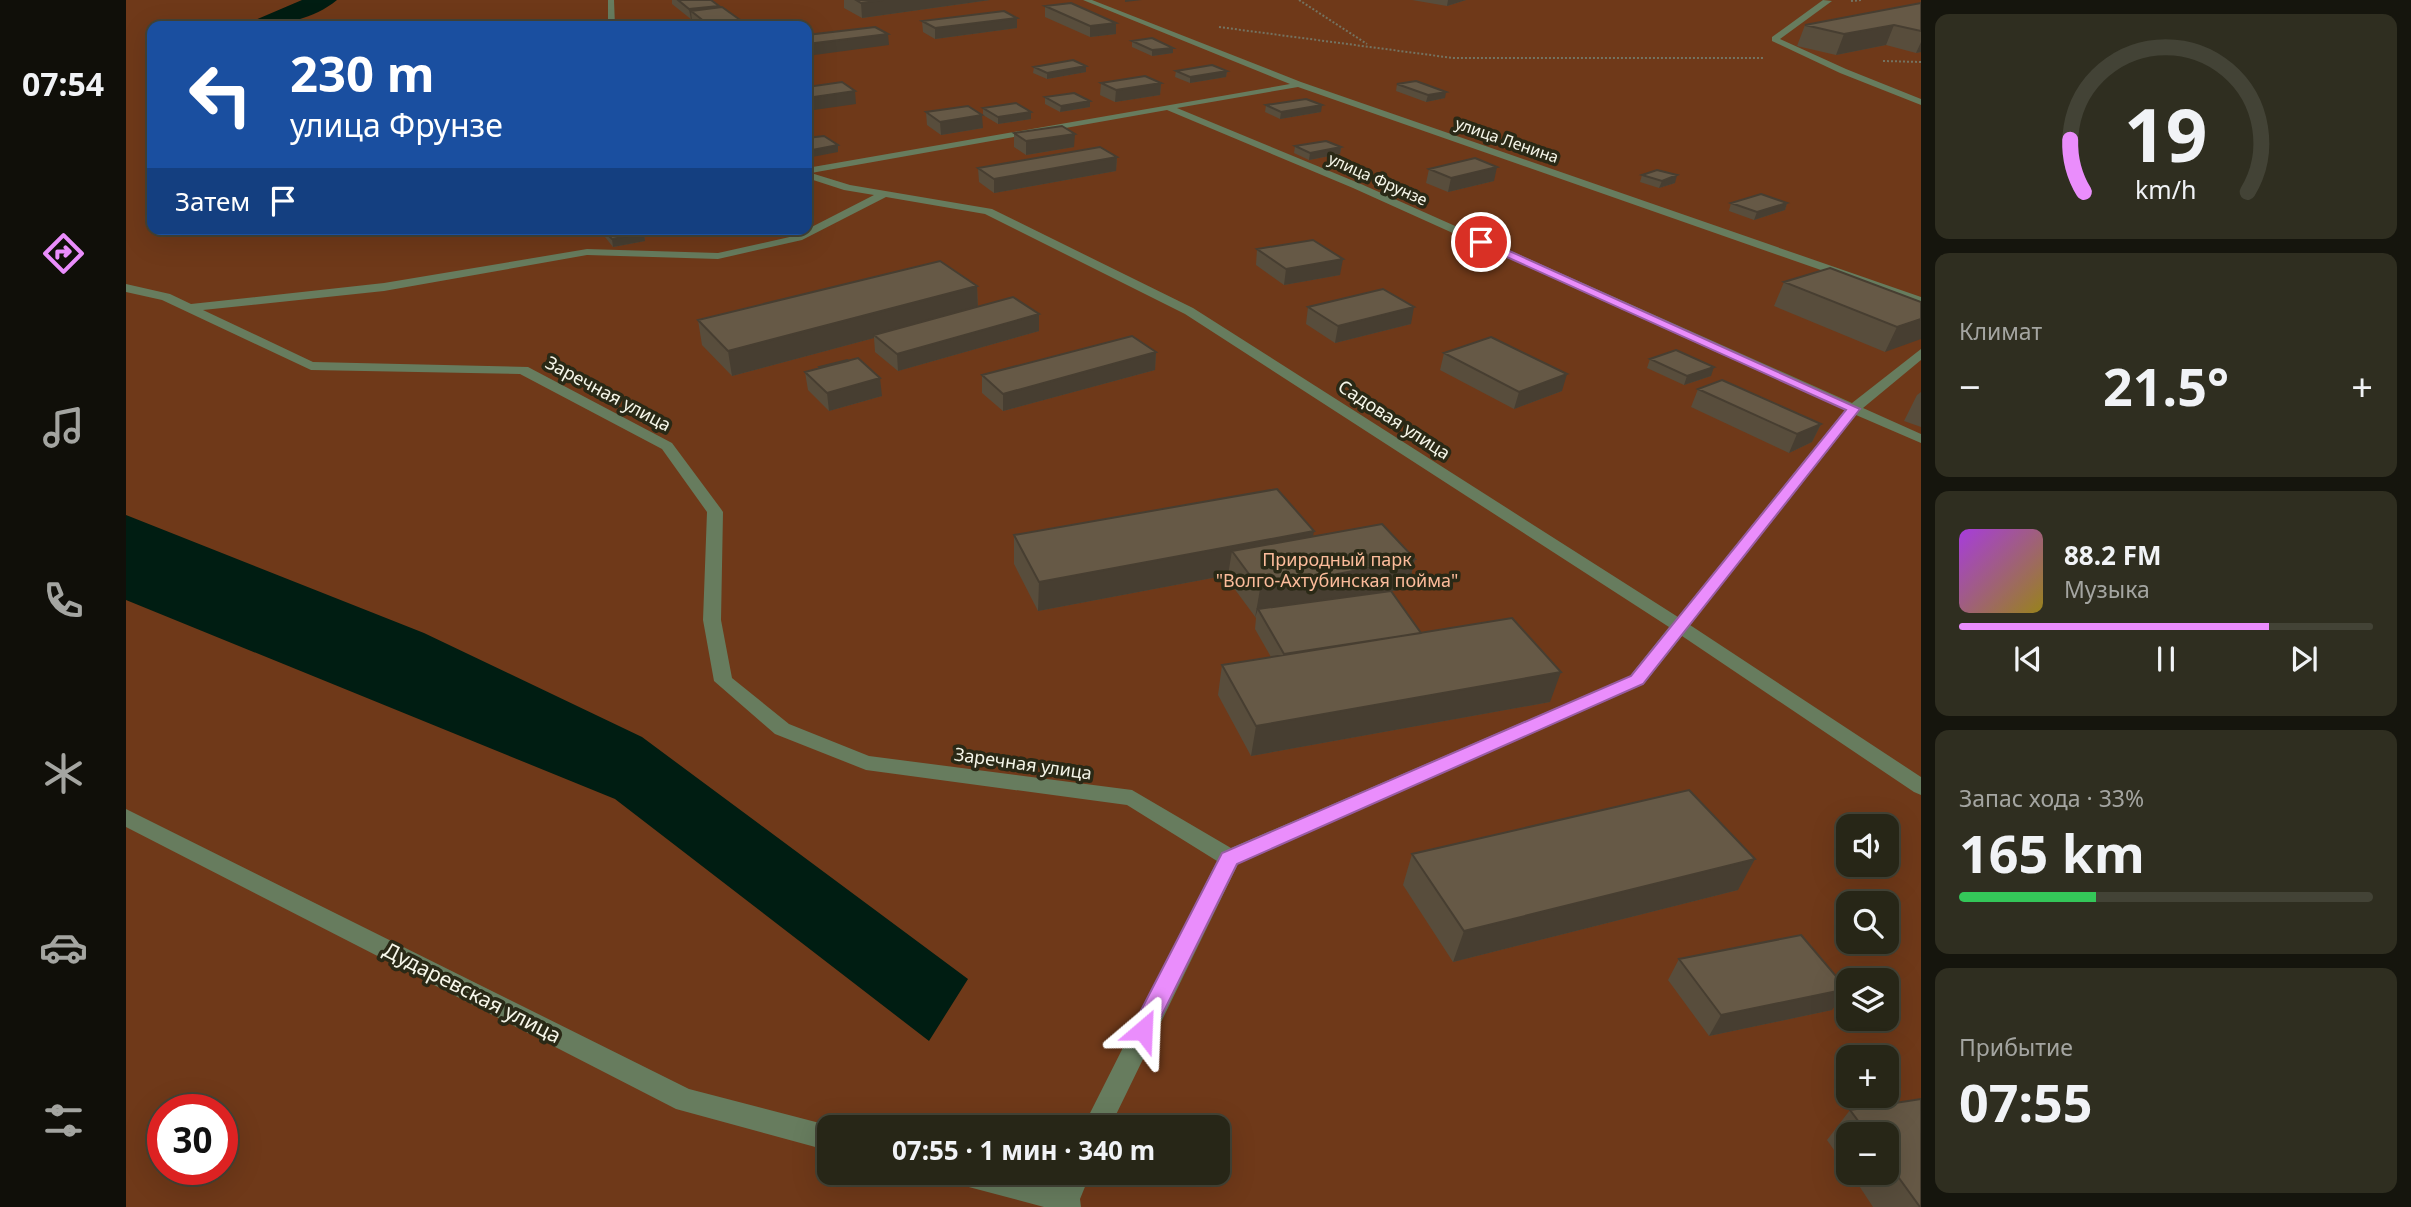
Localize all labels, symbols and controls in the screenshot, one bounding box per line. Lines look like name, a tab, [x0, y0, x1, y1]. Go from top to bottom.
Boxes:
text: 230 m	[290, 40, 435, 106]
icon: left	[175, 49, 266, 140]
text: 07:54	[22, 62, 104, 105]
text: 19	[2124, 85, 2208, 184]
text: улица Фрунзе	[290, 103, 503, 146]
street label: улица Ленина	[1452, 112, 1562, 168]
street label: улица Фрунзе	[1325, 147, 1431, 211]
text: km/h	[2135, 172, 2197, 206]
icon: arrive	[264, 182, 302, 220]
text: Затем	[175, 183, 250, 219]
pin	[1451, 212, 1511, 272]
icon: arrive	[1462, 223, 1500, 261]
icon: directions	[39, 229, 88, 278]
text: Климат	[1959, 315, 2042, 347]
street label: Заречная улица	[542, 350, 675, 436]
text: 21.5°	[2103, 350, 2229, 421]
text: −	[1959, 360, 1981, 412]
text: +	[2351, 360, 2373, 412]
street label: Садовая улица	[1334, 374, 1455, 464]
icon: music	[39, 403, 88, 452]
text: 88.2 FM	[2064, 537, 2161, 573]
park label: Природный парк "Волго-Ахтубинская пойма"	[1216, 547, 1458, 592]
text: Музыка	[2064, 573, 2150, 605]
icon: phone	[39, 576, 88, 625]
icon: previous	[2009, 640, 2047, 678]
icon: pause	[2147, 640, 2185, 678]
icon: next	[2285, 640, 2323, 678]
street label: Заречная улица	[953, 741, 1094, 785]
icon: climate	[39, 749, 88, 798]
text: Запас хода · 33%	[1959, 782, 2144, 814]
map controls	[1836, 814, 1899, 1185]
button: sound	[1836, 814, 1899, 877]
text: 165 km	[1959, 817, 2145, 888]
button: search	[1836, 891, 1899, 954]
icon: car	[39, 923, 88, 972]
street label: Дударевская улица	[379, 935, 566, 1049]
button: layers	[1836, 968, 1899, 1031]
position arrow	[1106, 993, 1180, 1067]
text: Прибытие	[1959, 1031, 2073, 1063]
button: +	[1836, 1045, 1899, 1108]
text: 07:55	[1959, 1066, 2093, 1137]
speed limit sign: 30	[147, 1094, 238, 1185]
icon: filters	[39, 1096, 88, 1145]
button: −	[1836, 1122, 1899, 1185]
text: 07:55 · 1 мин · 340 m	[892, 1132, 1155, 1168]

